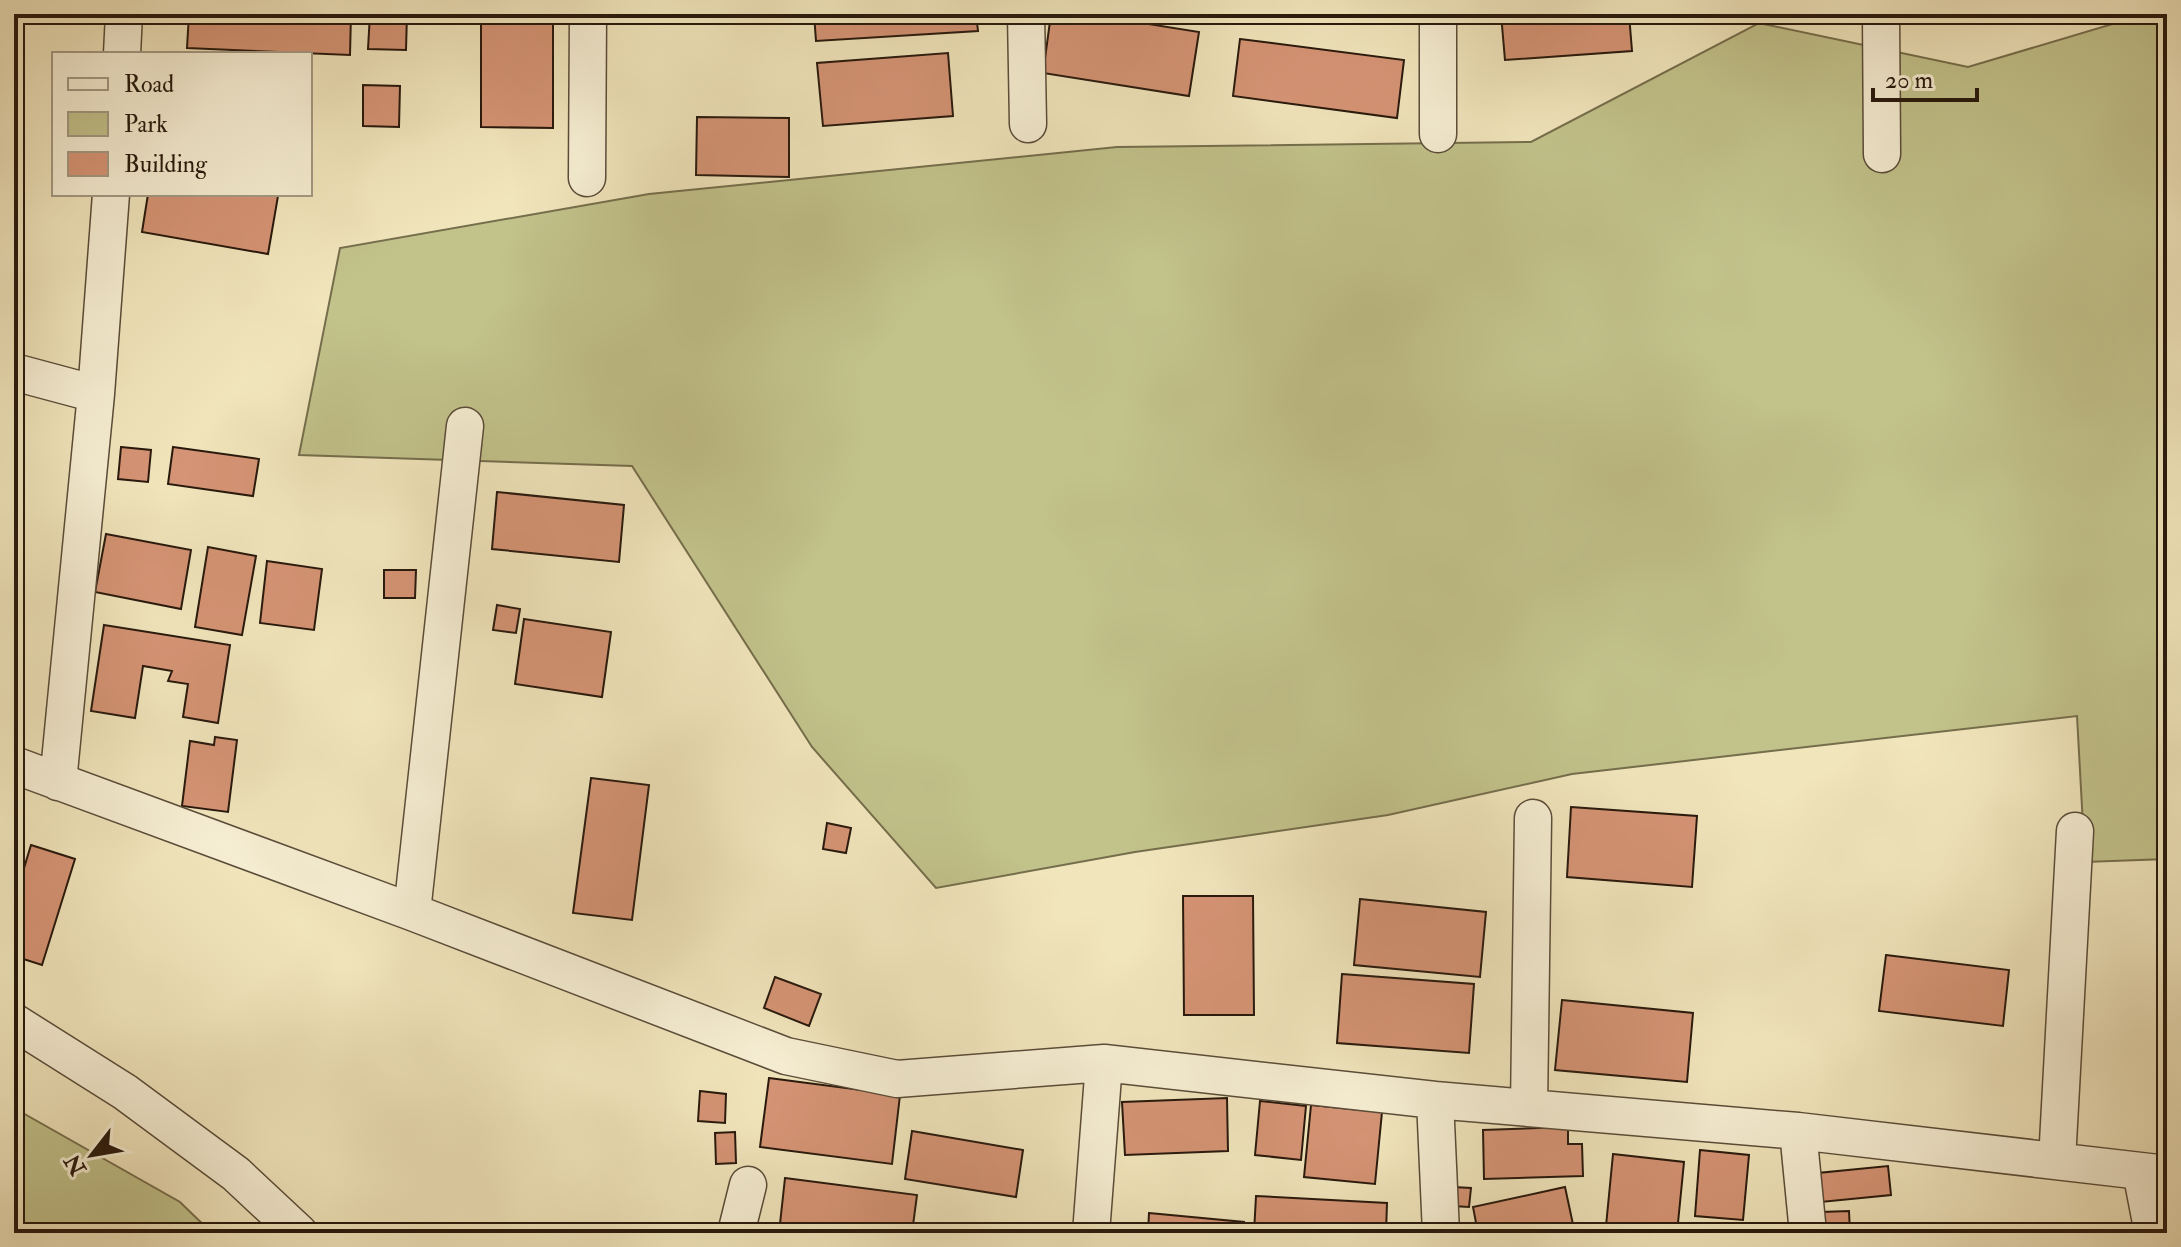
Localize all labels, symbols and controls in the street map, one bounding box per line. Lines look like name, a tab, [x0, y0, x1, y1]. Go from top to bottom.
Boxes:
legend	[52, 52, 312, 196]
scale bar	[1873, 52, 1977, 102]
text: 20 m	[1885, 65, 1934, 96]
text: Road	[124, 69, 174, 100]
text: Park	[124, 109, 168, 140]
text: Building	[124, 149, 208, 180]
north arrow	[52, 1115, 132, 1195]
text: N	[58, 1149, 93, 1181]

